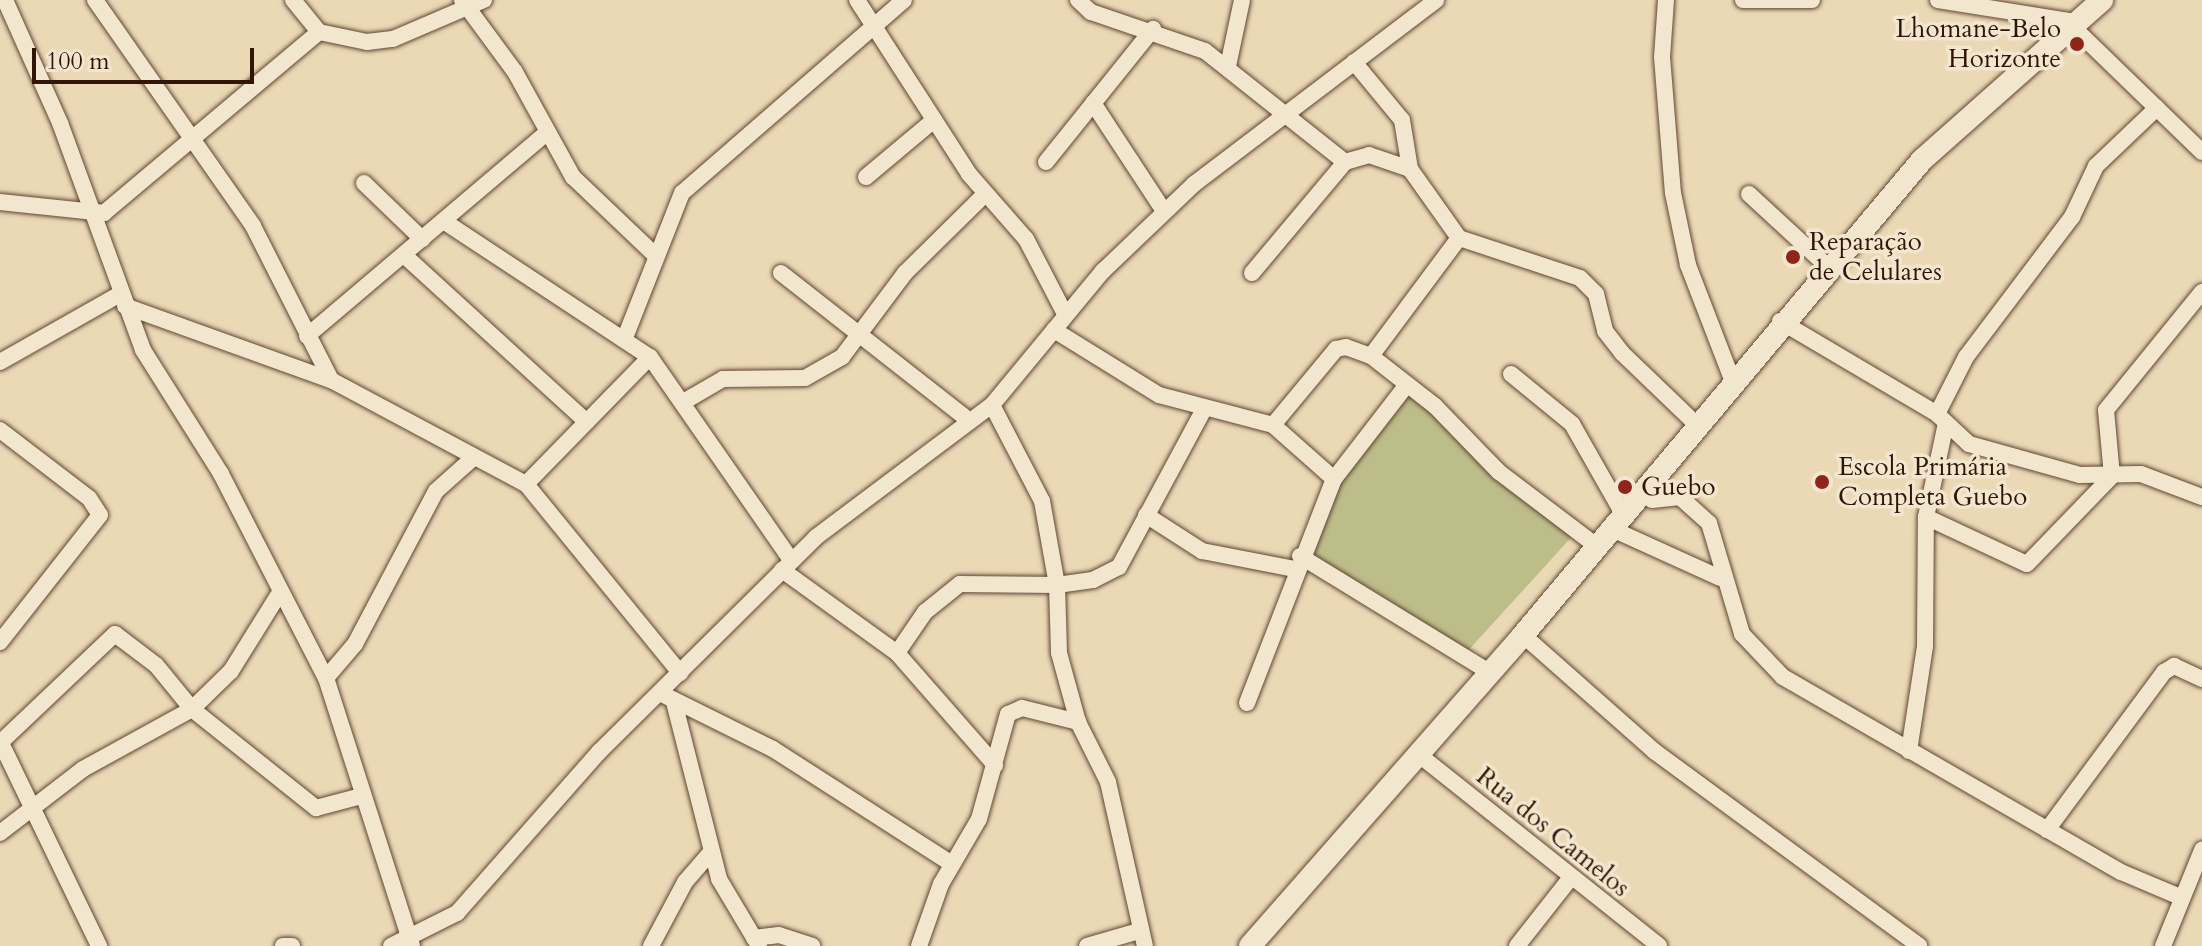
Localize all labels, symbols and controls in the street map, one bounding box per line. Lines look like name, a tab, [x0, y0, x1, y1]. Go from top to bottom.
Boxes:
place label: Lhomane-Belo Horizonte	[1895, 13, 2061, 74]
scale bar	[36, 32, 258, 82]
marker: Lhomane-Belo Horizonte	[2068, 35, 2086, 53]
text: 100 m	[46, 45, 110, 78]
place label: Reparação de Celulares	[1809, 226, 1942, 288]
marker: Reparação de Celulares	[1784, 248, 1802, 266]
place label: Escola Primária Completa Guebo	[1838, 451, 2027, 512]
place label: Guebo	[1641, 471, 1716, 503]
marker: Escola Primária Completa Guebo	[1813, 473, 1831, 491]
marker: Guebo	[1616, 478, 1634, 496]
street label: Rua dos Camelos	[1470, 761, 1636, 903]

